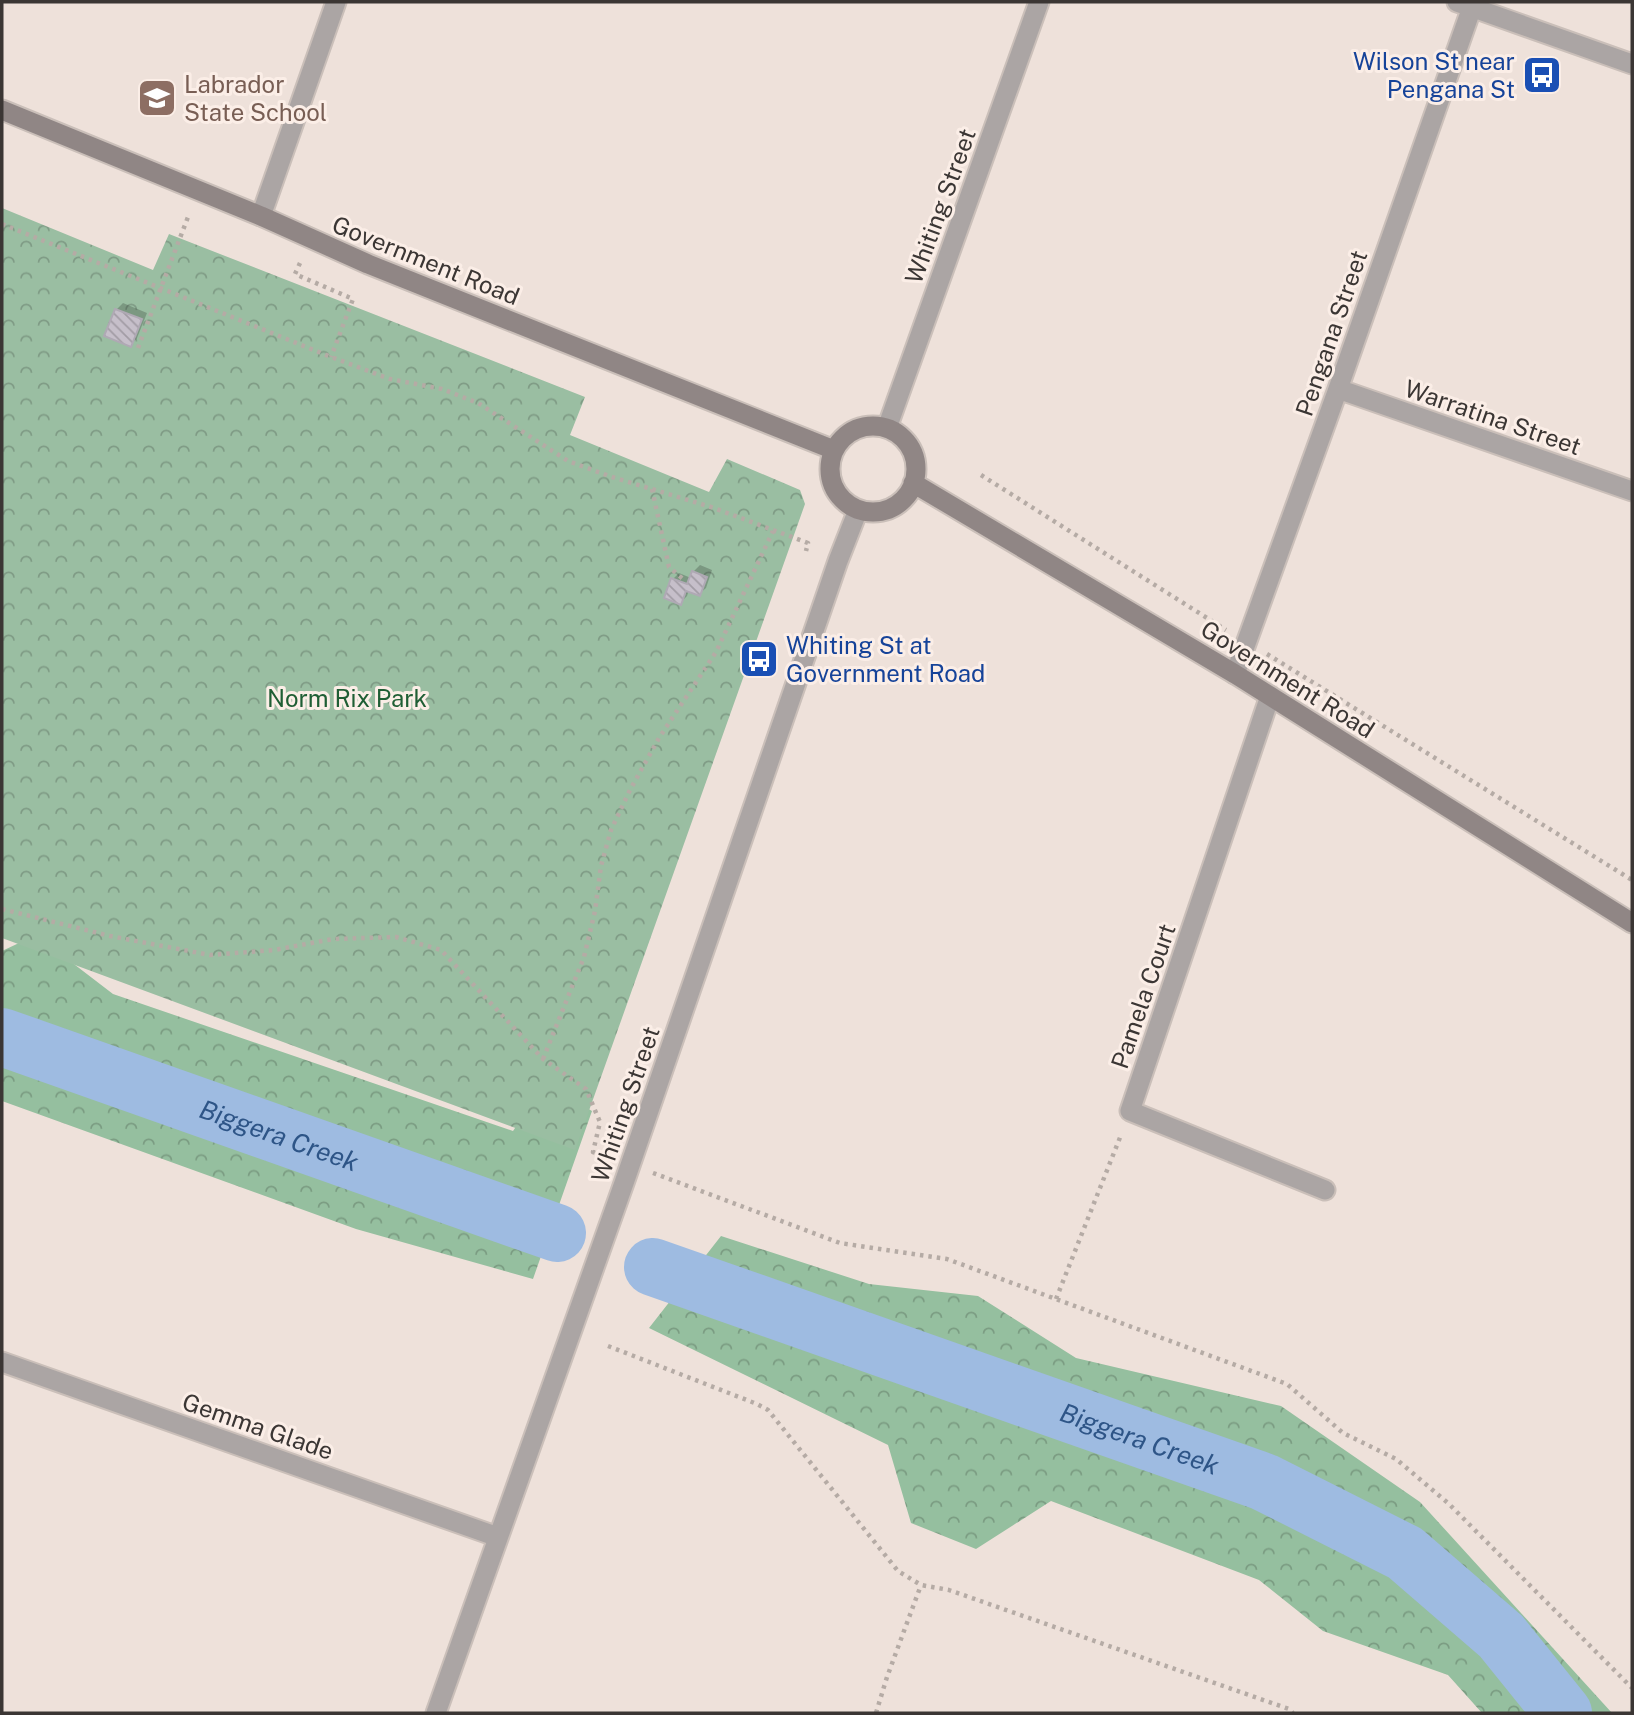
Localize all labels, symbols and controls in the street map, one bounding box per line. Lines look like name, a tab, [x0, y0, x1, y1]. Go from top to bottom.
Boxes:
place label: Wilson St near Pengana St	[1353, 47, 1515, 103]
bus stop icon: Wilson St near Pengana St	[1521, 54, 1563, 96]
place label: Labrador State School	[184, 70, 327, 126]
school or university icon: Labrador State School	[136, 77, 178, 119]
street label: Whiting Street	[899, 125, 981, 287]
street label: Government Road	[328, 210, 524, 310]
street label: Pengana Street	[1290, 246, 1372, 420]
street label: Warratina Street	[1401, 374, 1585, 460]
street label: Government Road	[1196, 614, 1380, 744]
place label: Whiting St at Government Road	[786, 631, 985, 687]
bus stop icon: Whiting St at Government Road	[738, 638, 780, 680]
park label: Norm Rix Park	[267, 684, 427, 712]
street label: Pamela Court	[1105, 920, 1181, 1072]
street label: Whiting Street	[585, 1022, 665, 1186]
water label: Biggera Creek	[196, 1093, 363, 1177]
street label: Gemma Glade	[179, 1387, 337, 1465]
water label: Biggera Creek	[1056, 1396, 1223, 1480]

